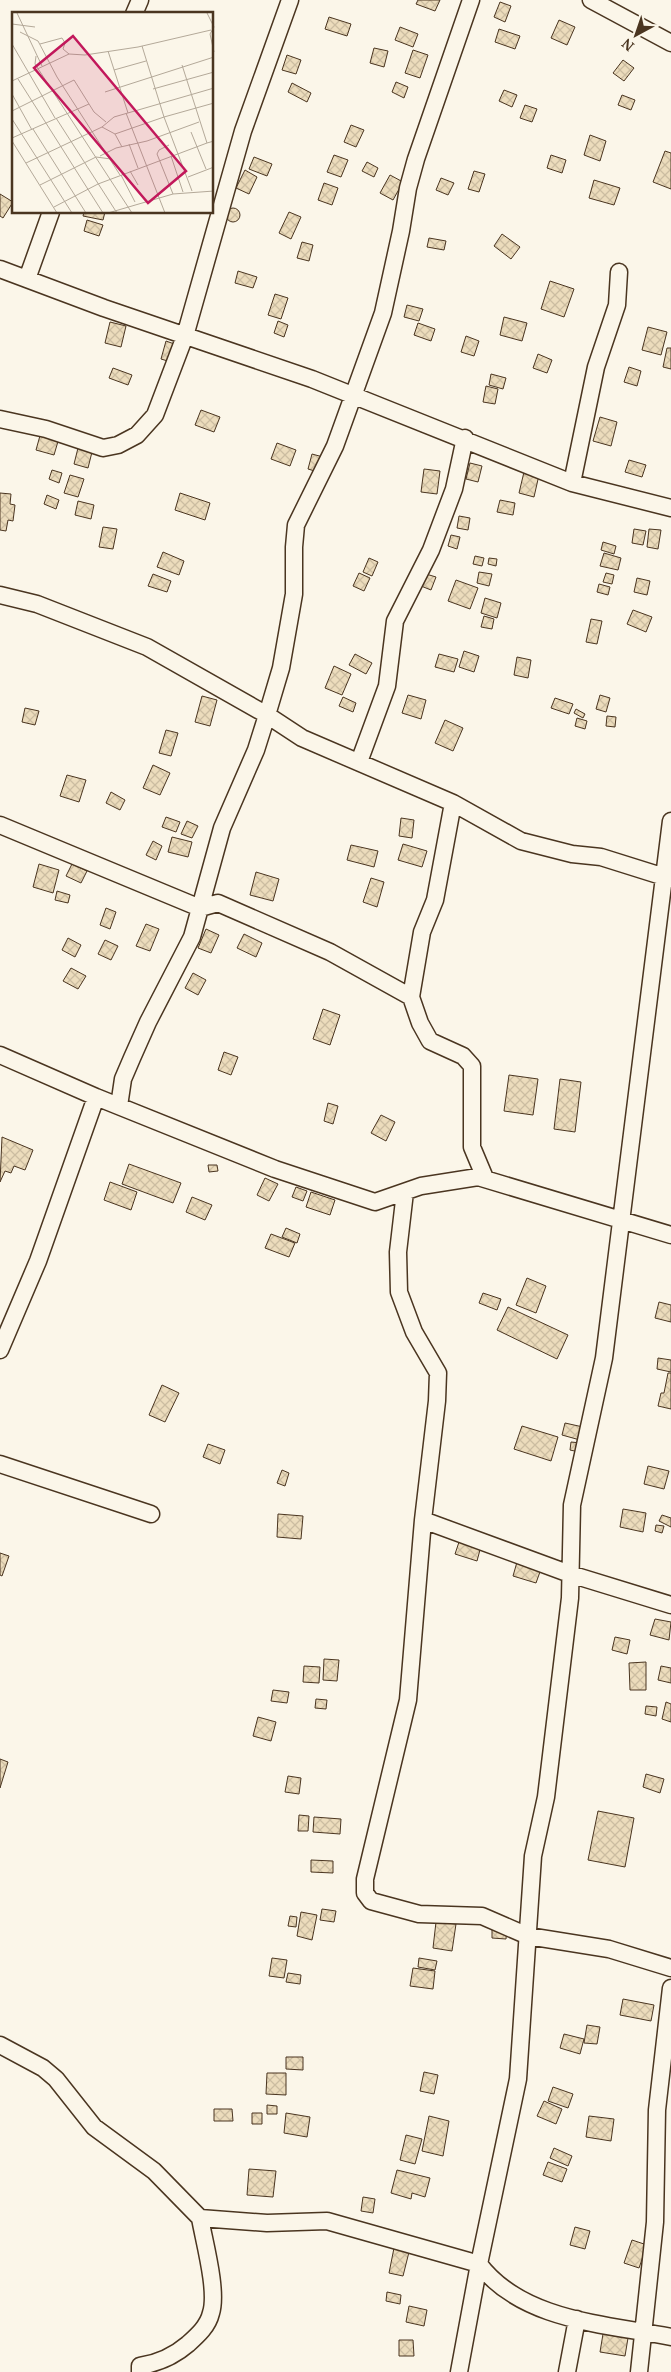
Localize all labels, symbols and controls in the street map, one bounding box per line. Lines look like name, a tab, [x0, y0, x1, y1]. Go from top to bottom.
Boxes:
north arrow	[611, 10, 661, 60]
inset map	[12, 12, 214, 214]
text: N	[617, 34, 637, 56]

